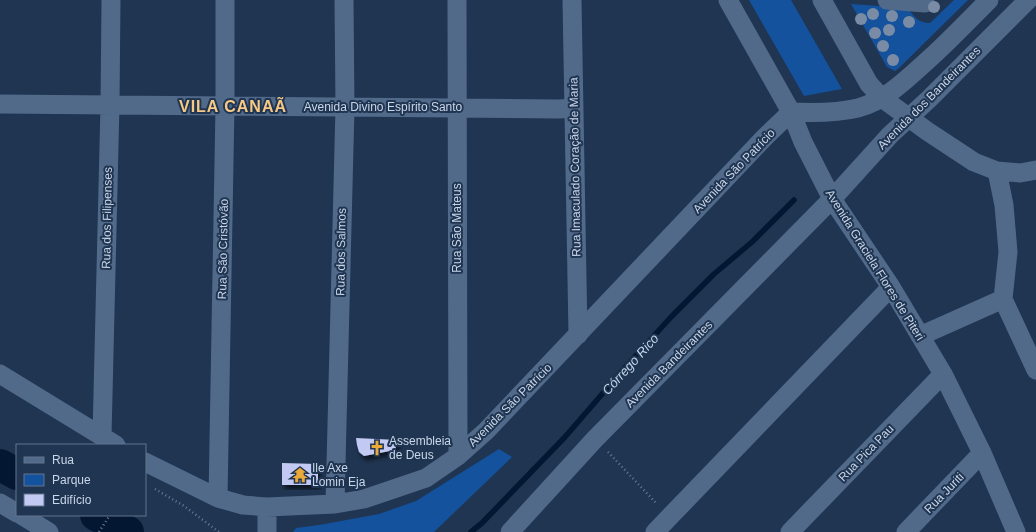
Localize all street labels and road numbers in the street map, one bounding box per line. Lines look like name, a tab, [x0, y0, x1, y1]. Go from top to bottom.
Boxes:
street label: Avenida dos Bandeirantes	[875, 44, 983, 152]
street label: Rua Imaculado Coração de Maria	[566, 77, 584, 257]
street label: Avenida Divino Espírito Santo	[304, 100, 463, 114]
street label: Avenida São Patrício	[690, 126, 778, 216]
street label: Rua dos Filipenses	[99, 167, 115, 269]
street label: Rua São Mateus	[450, 183, 464, 273]
street label: Avenida Graciela Flores de Piteri	[823, 187, 927, 343]
street label: Rua São Cristóvão	[215, 198, 231, 299]
street label: Rua dos Salmos	[333, 208, 349, 296]
street label: Avenida Bandeirantes	[623, 318, 715, 410]
street label: Avenida São Patrício	[466, 360, 555, 449]
street label: Rua Pica Pau	[835, 422, 897, 484]
street label: Rua Juriti	[921, 470, 967, 516]

